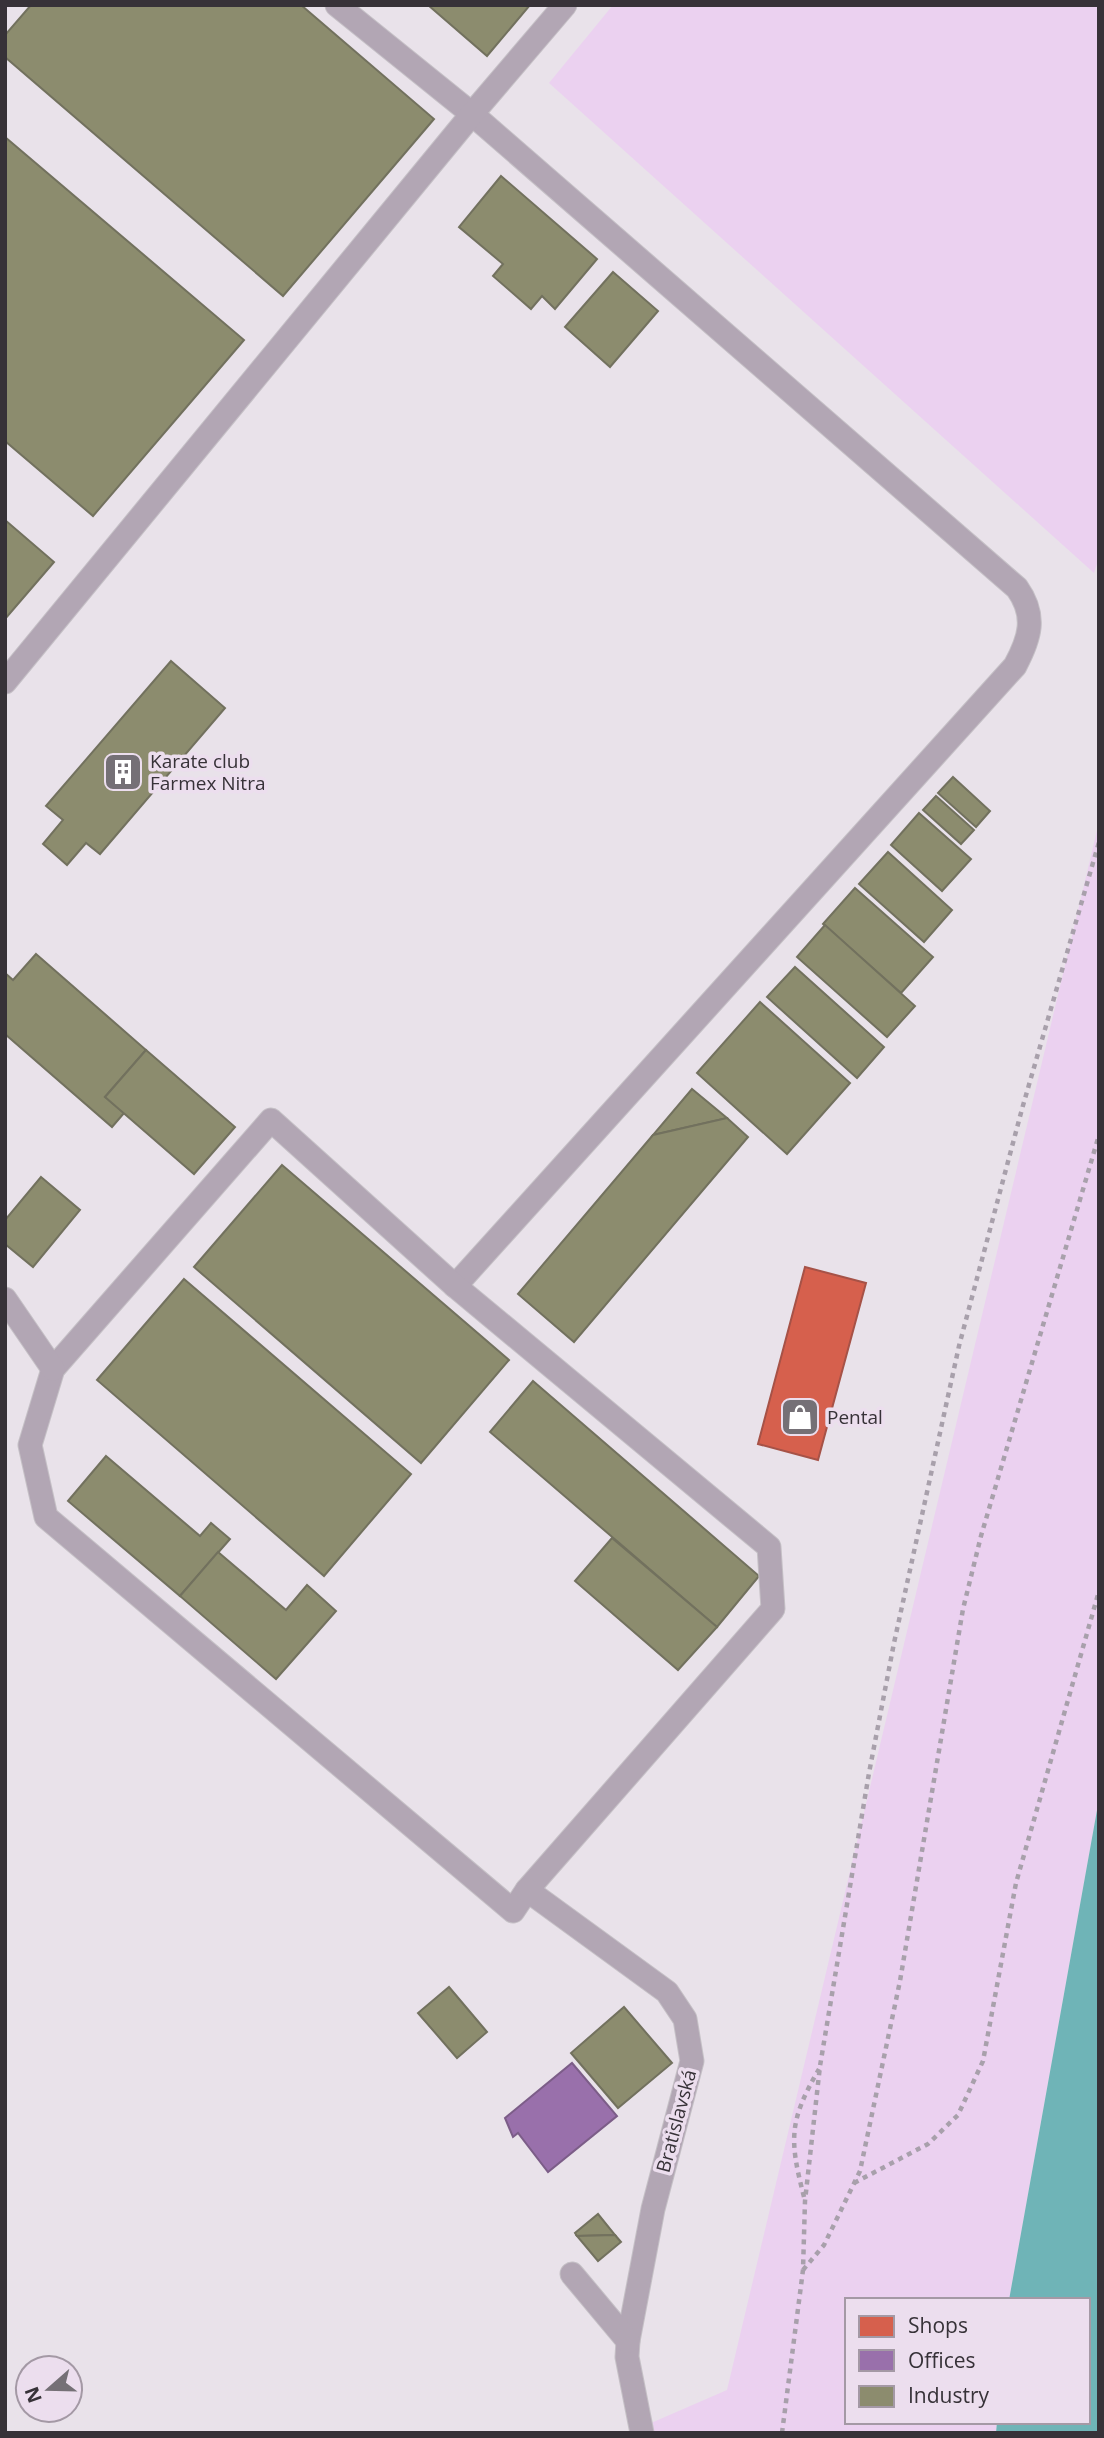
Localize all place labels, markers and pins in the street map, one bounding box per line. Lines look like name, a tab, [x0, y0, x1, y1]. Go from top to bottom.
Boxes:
place label: Karate club Farmex Nitra	[150, 748, 265, 796]
building icon: Karate club Farmex Nitra	[102, 751, 144, 793]
shop icon: Pental	[779, 1396, 821, 1438]
place label: Pental	[827, 1404, 883, 1430]

